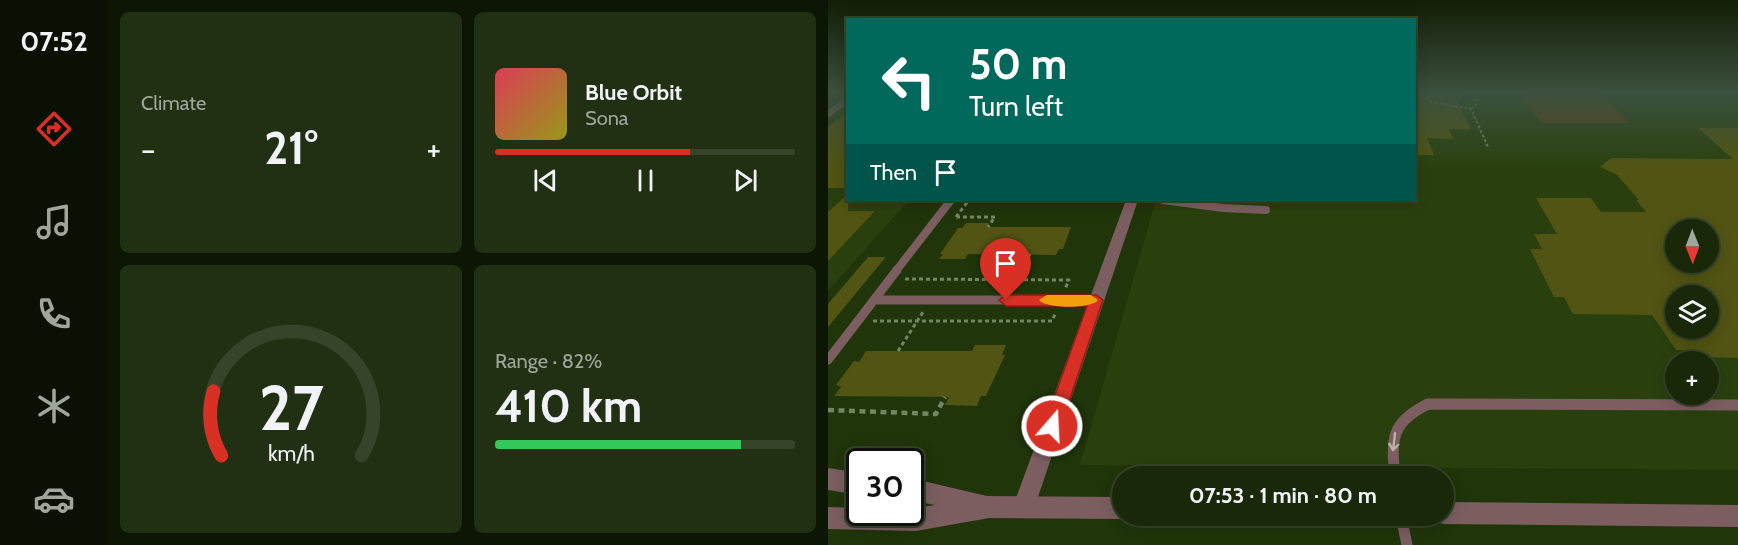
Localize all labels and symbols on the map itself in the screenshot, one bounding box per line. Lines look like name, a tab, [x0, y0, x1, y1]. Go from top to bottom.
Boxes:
north arrow	[1665, 219, 1719, 273]
pin	[980, 238, 1031, 300]
position arrow	[1020, 394, 1084, 458]
one-way arrow	[1388, 432, 1399, 452]
speed limit sign: 30	[846, 448, 924, 526]

